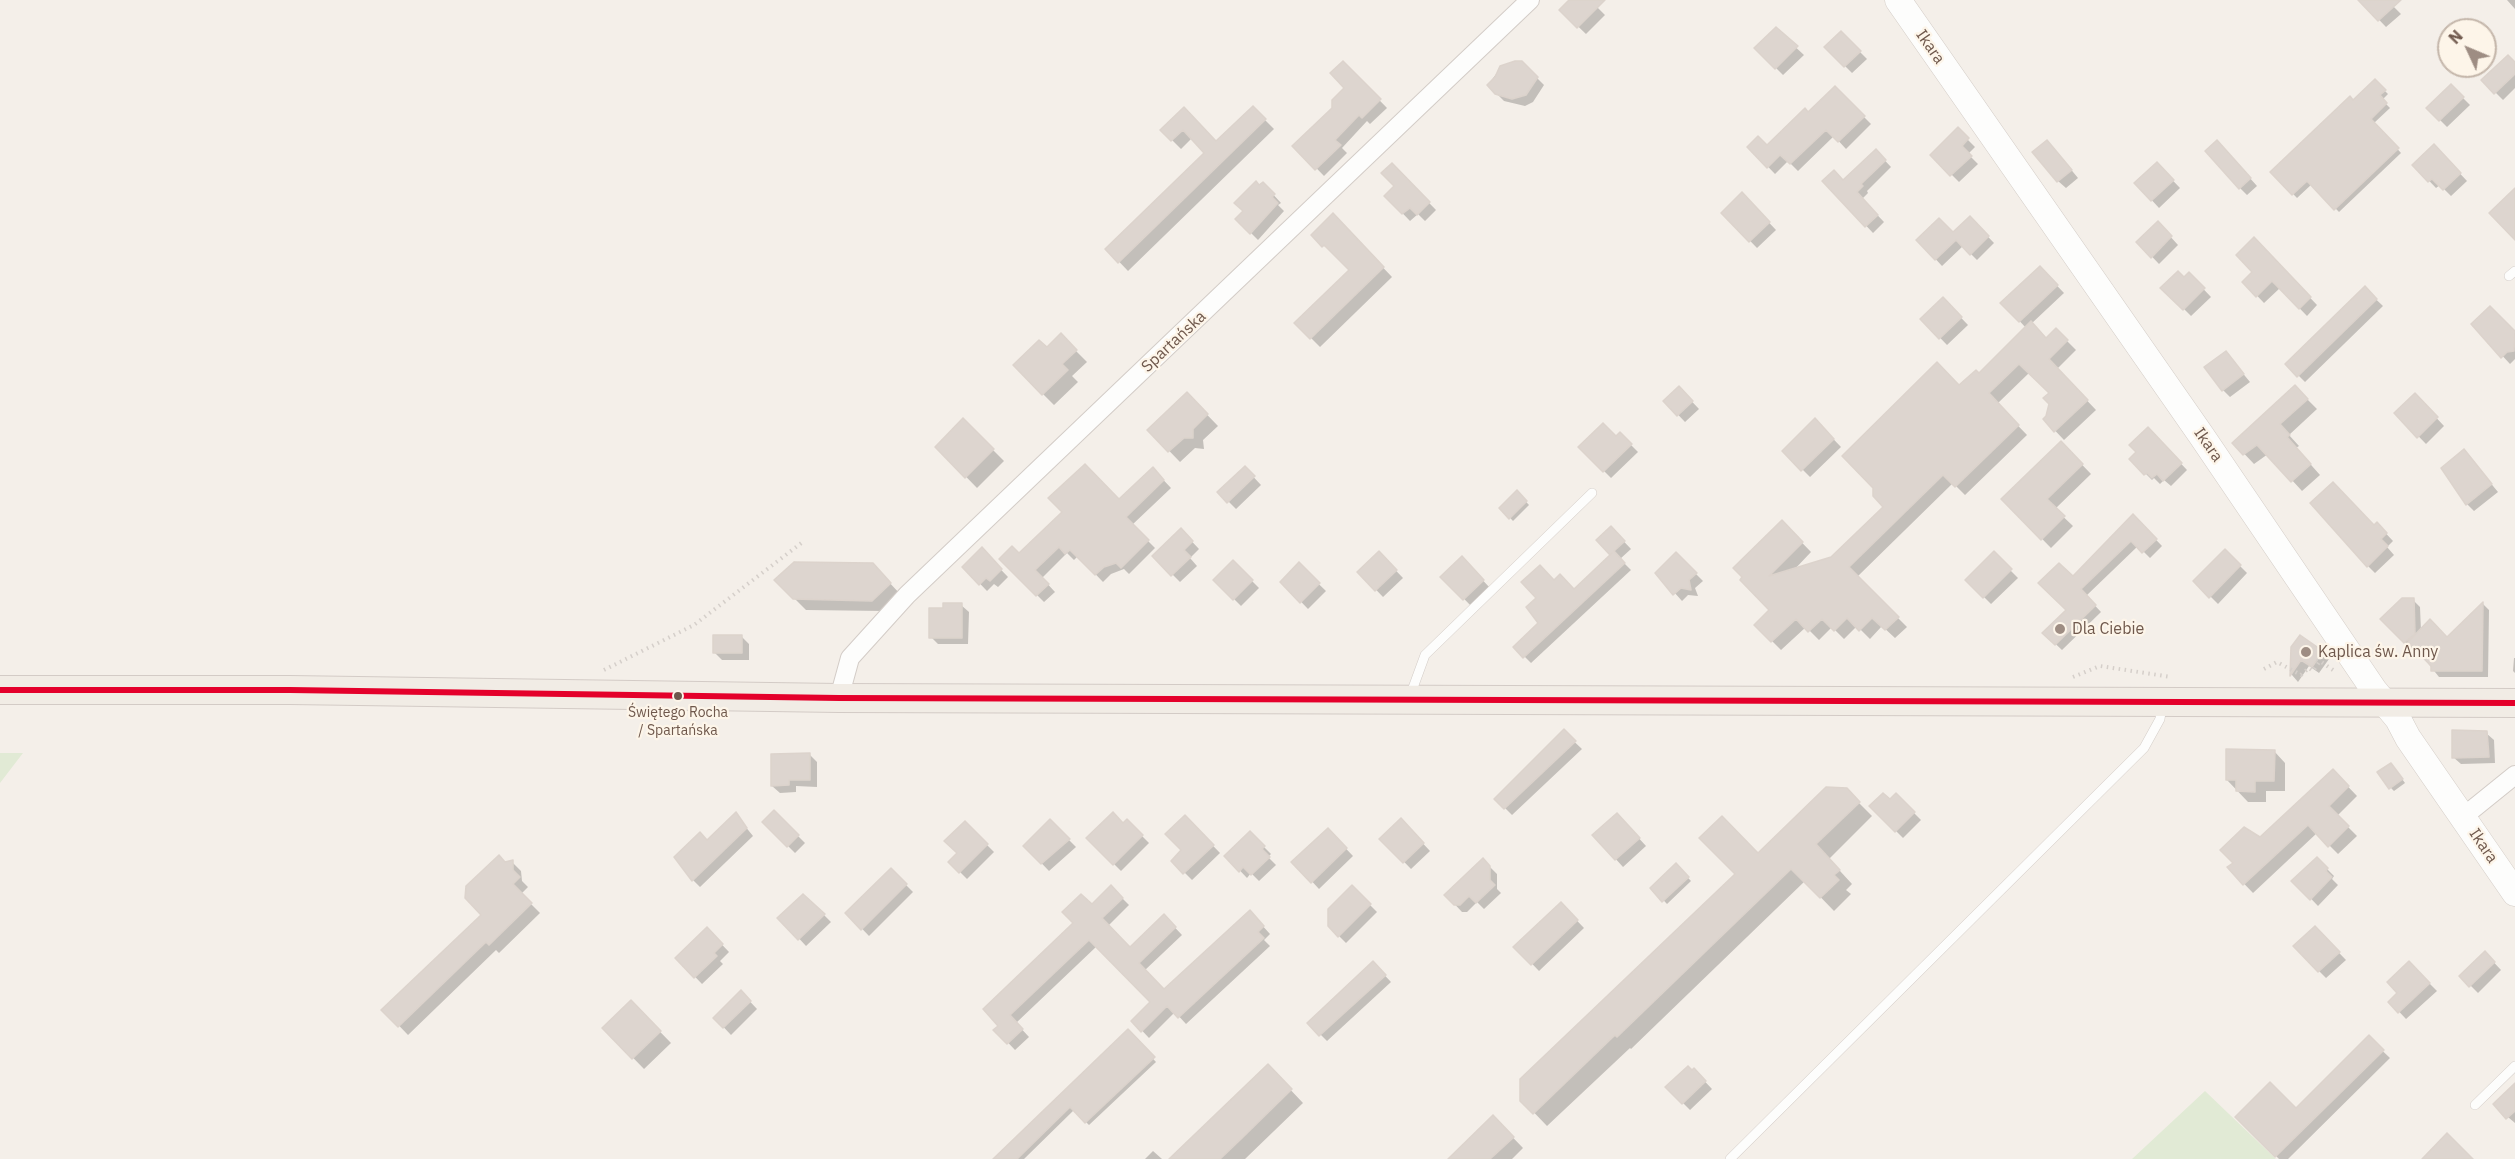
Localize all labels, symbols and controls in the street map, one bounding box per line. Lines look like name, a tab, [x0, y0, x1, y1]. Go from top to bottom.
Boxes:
north arrow	[2437, 18, 2497, 78]
street label: Ikara	[1911, 26, 1949, 68]
text: N	[2444, 26, 2467, 48]
street label: Spartańska	[1138, 307, 1210, 377]
street label: Ikara	[2189, 424, 2227, 466]
place label: Dla Ciebie	[2072, 619, 2144, 639]
marker: Dla Ciebie	[2053, 622, 2067, 636]
place label: Kaplica św. Anny	[2318, 642, 2438, 662]
marker: Kaplica św. Anny	[2299, 645, 2313, 659]
marker: Świętego Rocha / Spartańska	[672, 690, 684, 702]
place label: Świętego Rocha / Spartańska	[628, 705, 728, 738]
street label: Ikara	[2465, 825, 2501, 867]

